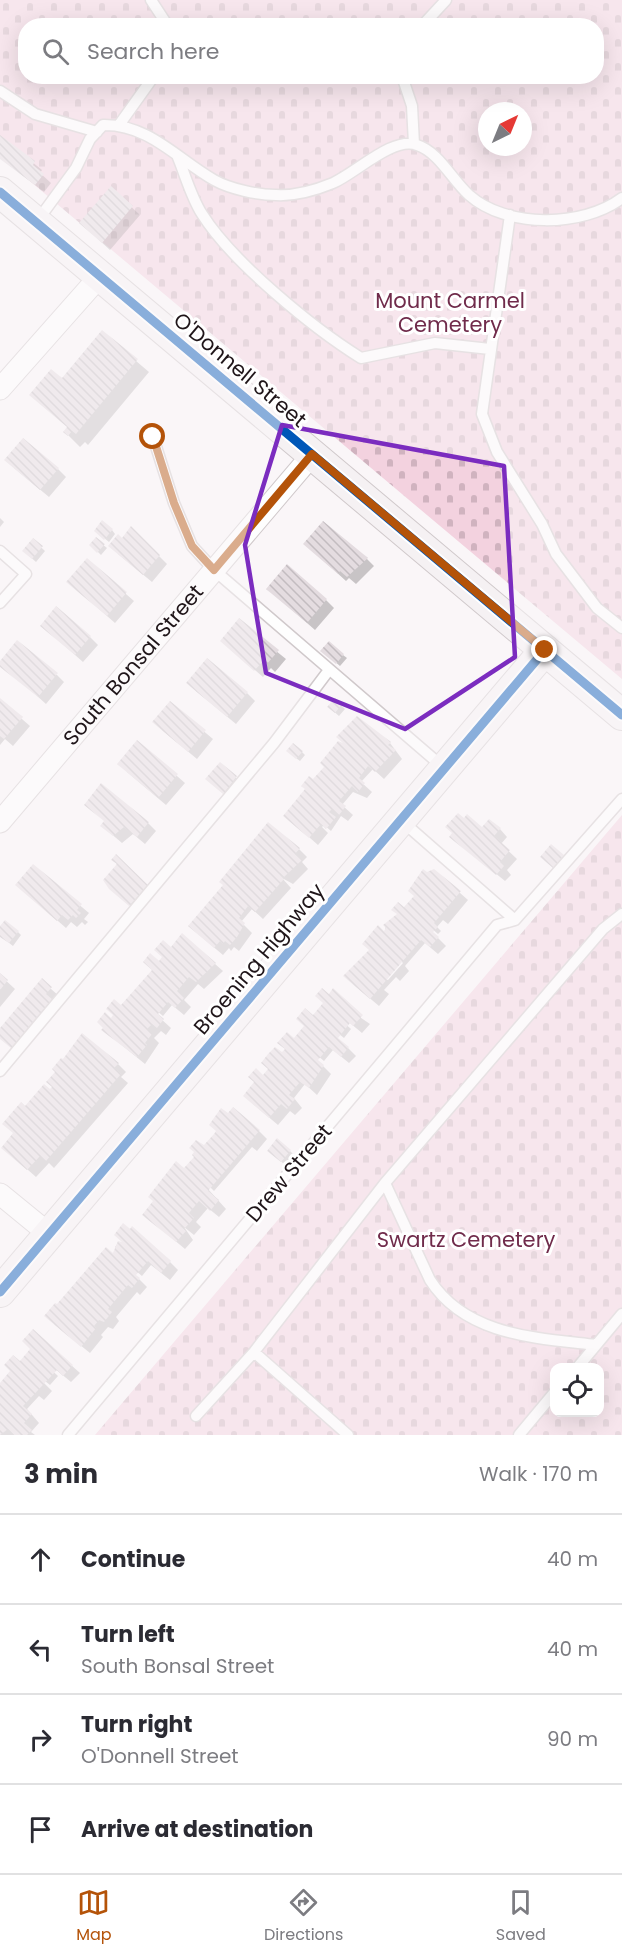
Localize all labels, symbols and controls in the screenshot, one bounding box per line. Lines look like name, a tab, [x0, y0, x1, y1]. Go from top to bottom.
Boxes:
search box	[18, 18, 604, 84]
icon: search	[39, 35, 72, 68]
text: Search here	[87, 36, 220, 67]
north arrow	[478, 102, 532, 156]
park label: Mount Carmel Cemetery	[375, 286, 525, 339]
street label: O'Donnell Street	[168, 305, 313, 434]
route start	[139, 423, 165, 449]
street label: South Bonsal Street	[56, 578, 210, 752]
route end	[531, 636, 557, 662]
street label: Broening Highway	[187, 877, 331, 1041]
street label: Drew Street	[239, 1117, 338, 1228]
park label: Swartz Cemetery	[377, 1225, 555, 1254]
map controls	[550, 1363, 604, 1417]
button: locate	[550, 1363, 604, 1417]
text: 3 min	[24, 1456, 98, 1492]
text: Walk · 170 m	[479, 1460, 598, 1488]
icon: ahead	[24, 1543, 57, 1576]
text: Continue	[81, 1544, 185, 1575]
text: 40 m	[547, 1545, 598, 1573]
text: Turn left	[81, 1619, 175, 1650]
icon: left	[24, 1633, 57, 1666]
text: 40 m	[547, 1635, 598, 1663]
text: South Bonsal Street	[81, 1652, 274, 1680]
text: Turn right	[81, 1709, 192, 1740]
icon: right	[24, 1723, 57, 1756]
text: 90 m	[547, 1725, 598, 1753]
text: O'Donnell Street	[81, 1742, 239, 1770]
icon: arrive	[24, 1813, 57, 1846]
text: Arrive at destination	[81, 1814, 313, 1845]
tab: Map	[76, 1886, 112, 1947]
tab: Directions	[264, 1886, 343, 1947]
tab: Saved	[496, 1886, 546, 1947]

